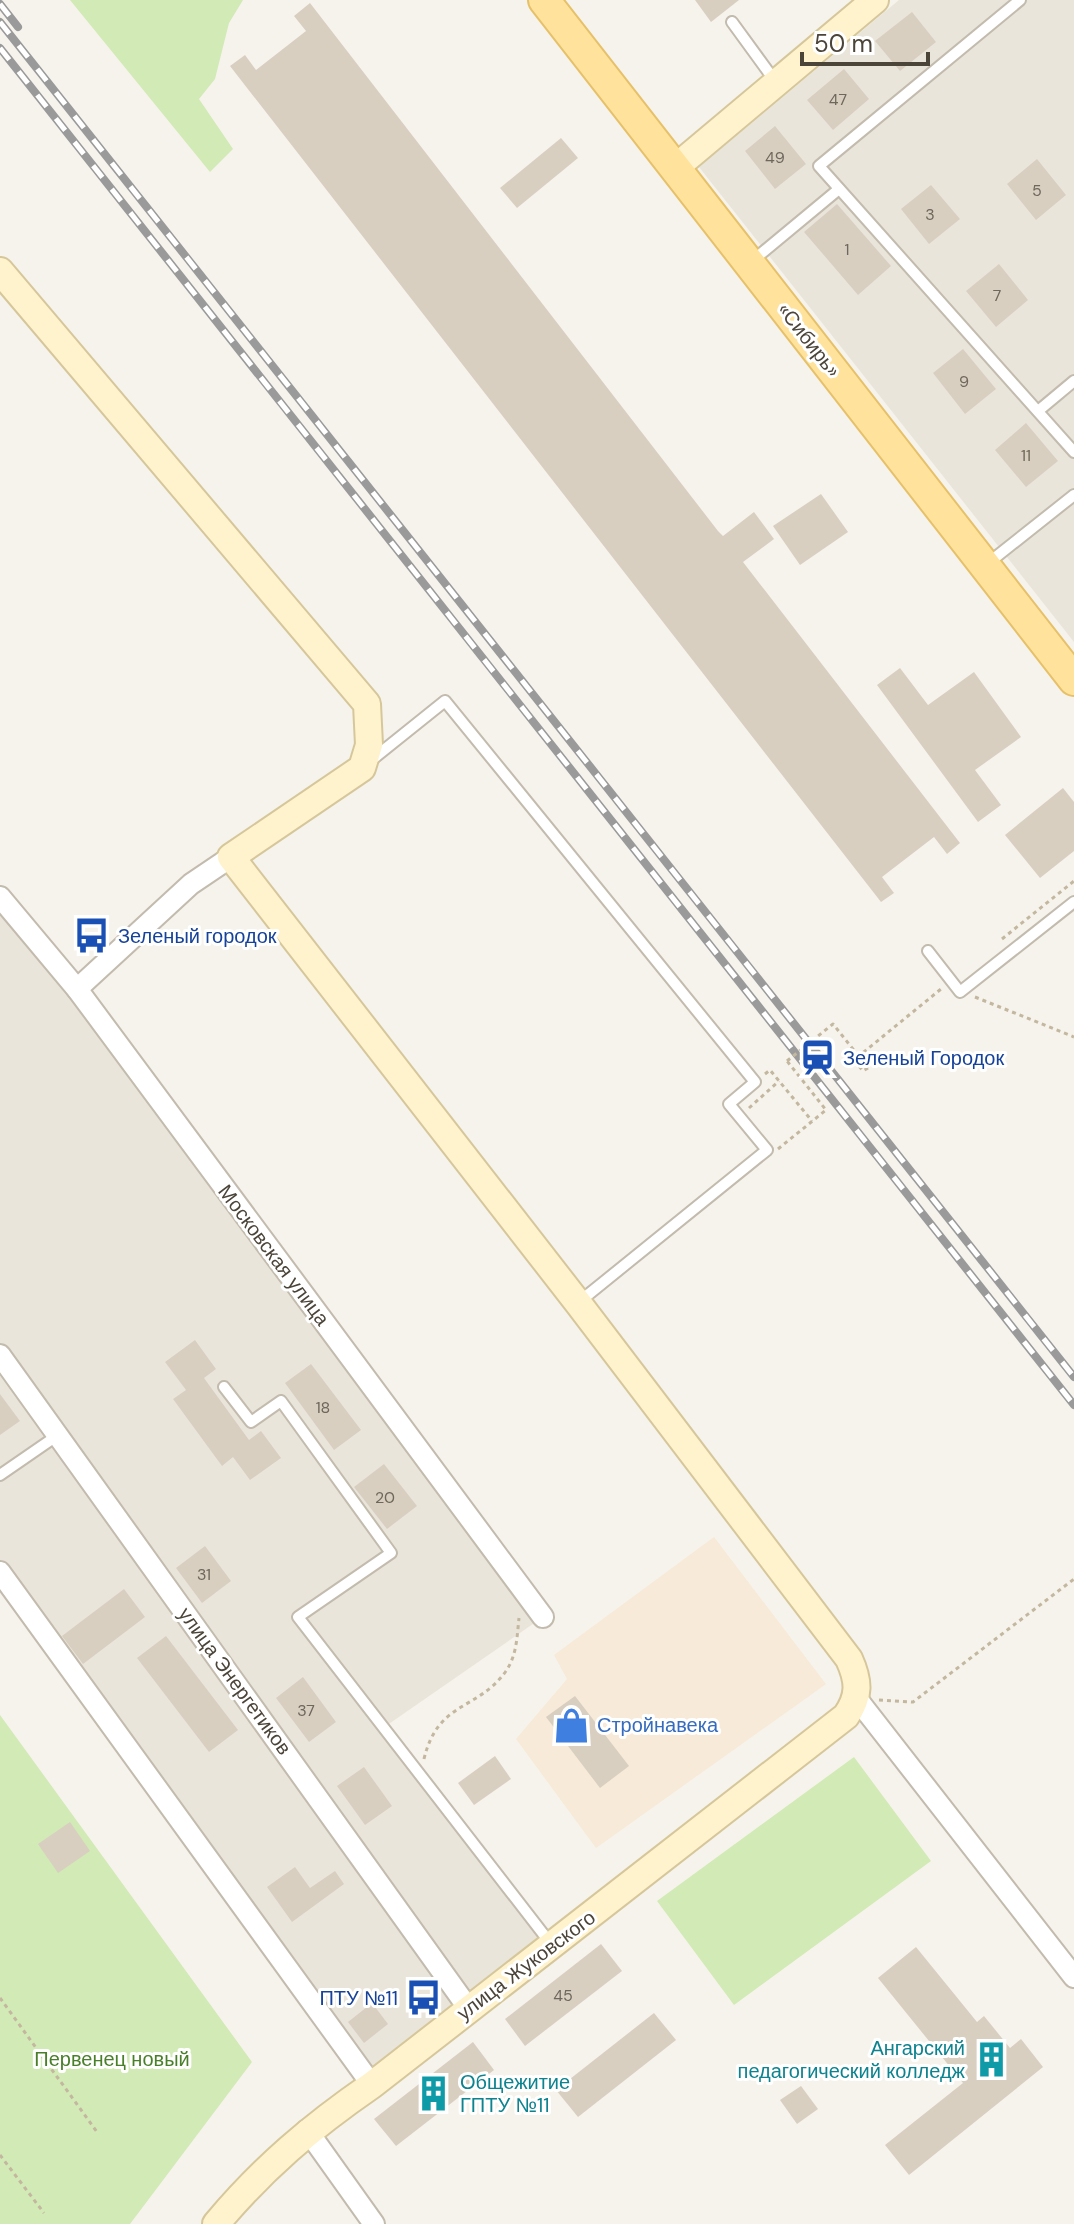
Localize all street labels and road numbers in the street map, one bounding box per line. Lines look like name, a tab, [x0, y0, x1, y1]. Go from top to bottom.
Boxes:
street label: «Сибирь»	[772, 297, 846, 383]
street label: Московская улица	[212, 1179, 336, 1331]
street label: улица Энергетиков	[173, 1602, 297, 1760]
street label: улица Жуковского	[451, 1904, 601, 2026]

